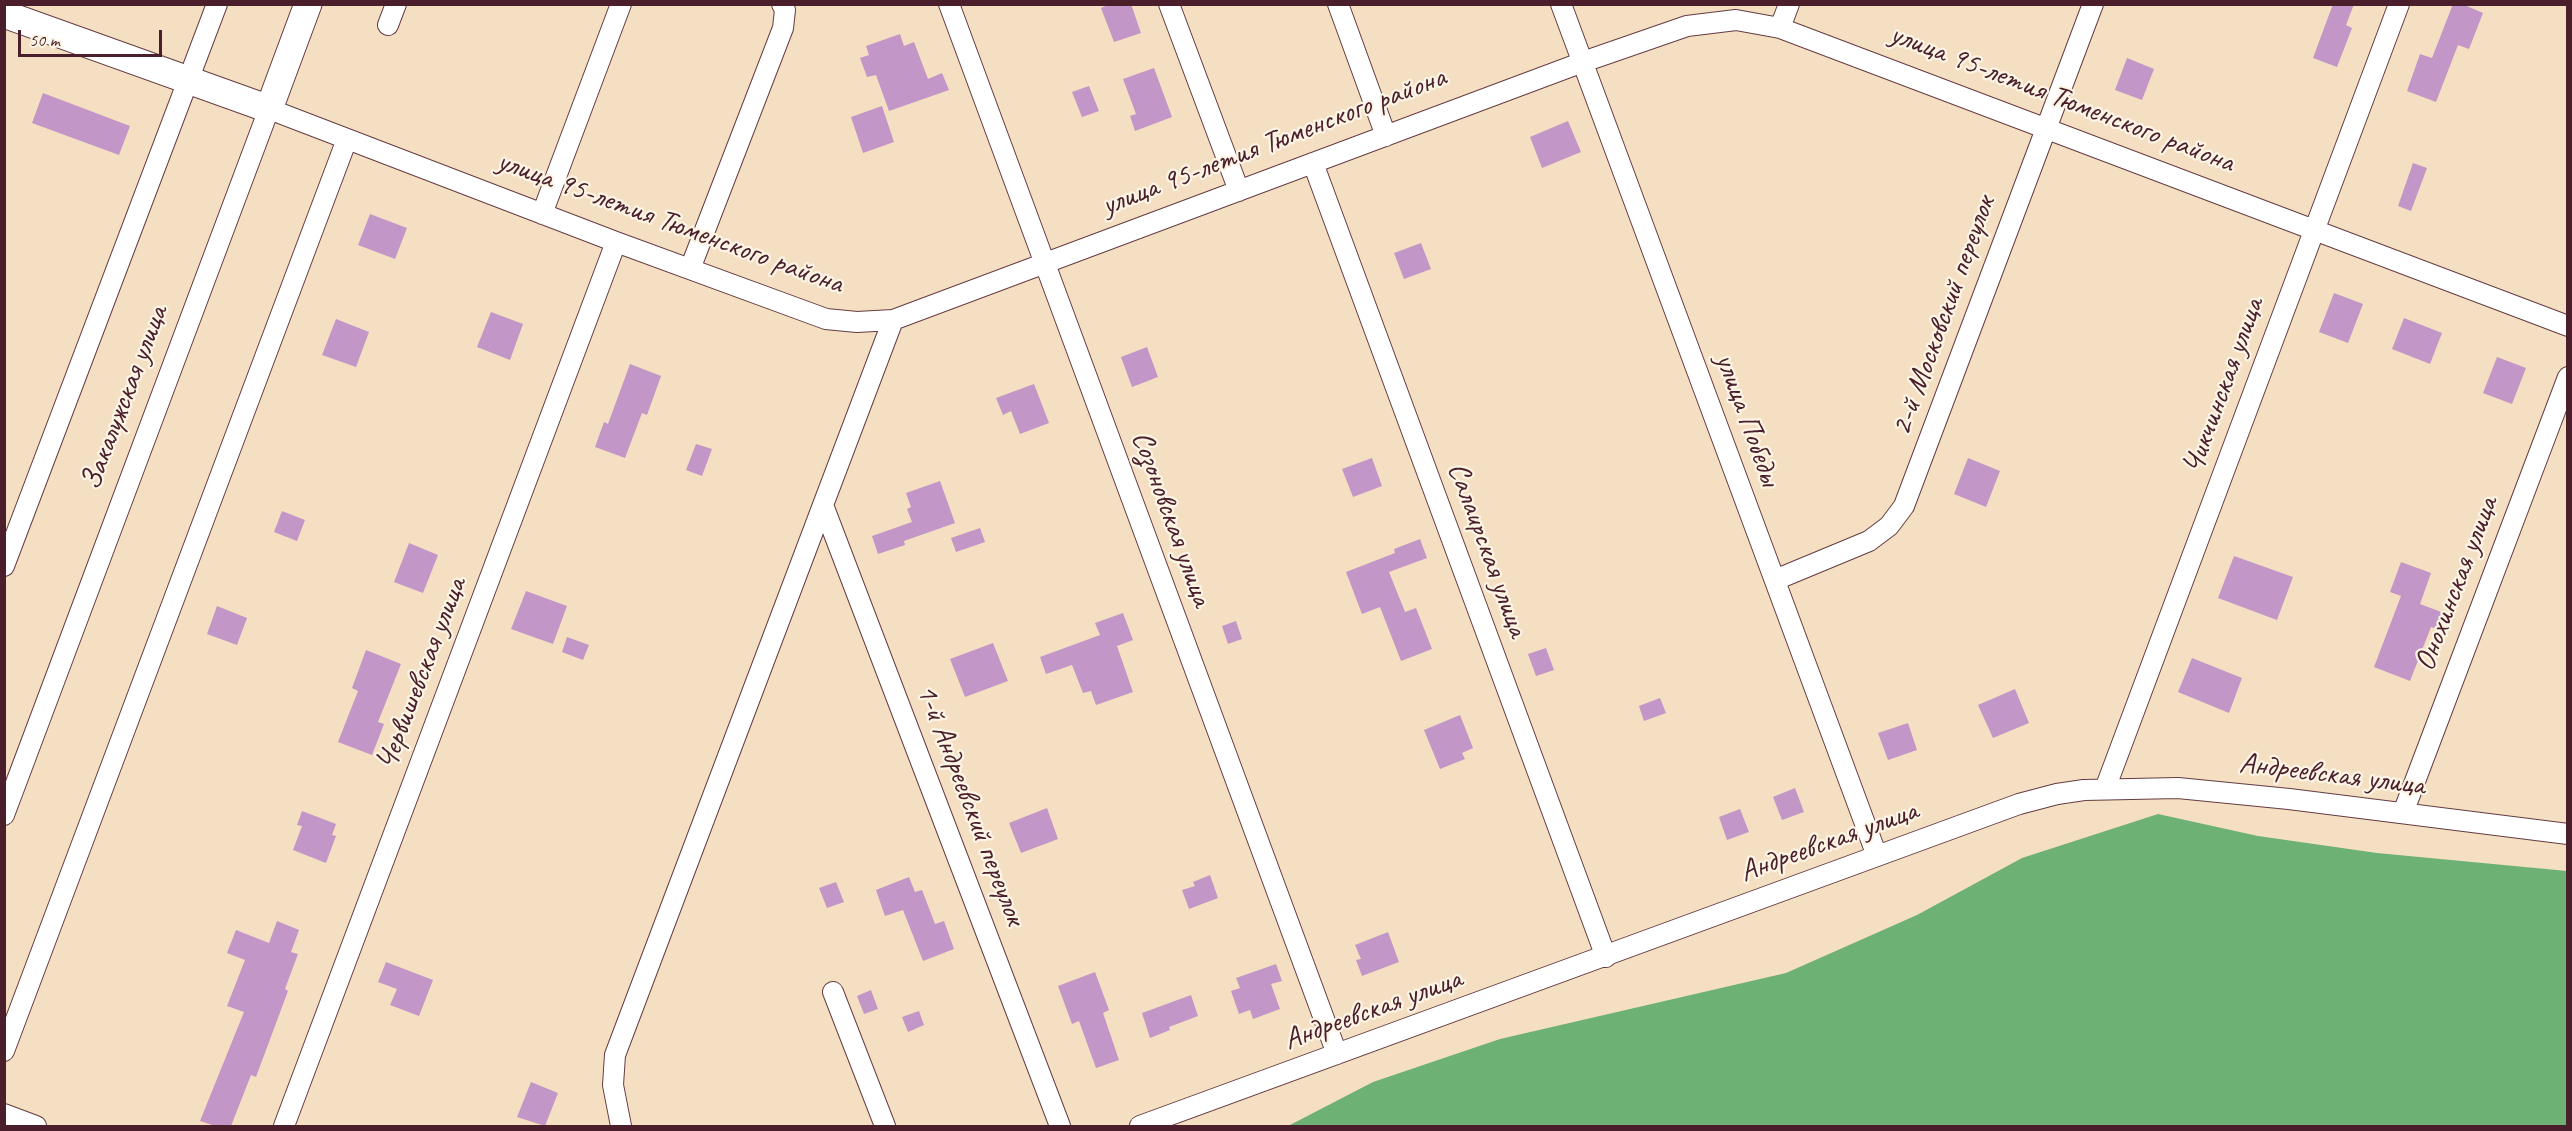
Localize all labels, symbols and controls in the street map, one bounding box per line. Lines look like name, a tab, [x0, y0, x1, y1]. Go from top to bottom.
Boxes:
street label: улица 95-летия Тюменского района	[1885, 17, 2239, 181]
scale bar	[21, 18, 165, 56]
text: 50 m	[29, 29, 60, 51]
street label: улица 95-летия Тюменского района	[1097, 60, 1451, 224]
street label: улица 95-летия Тюменского района	[492, 144, 848, 302]
street label: 2-й Московский переулок	[1884, 192, 2004, 440]
street label: Чикчинская улица	[2176, 293, 2272, 479]
street label: Закалужская улица	[73, 301, 177, 495]
street label: улица Победы	[1706, 349, 1788, 491]
street label: Созоновская улица	[1123, 427, 1219, 611]
street label: Салаирская улица	[1439, 458, 1535, 642]
street label: Онохинская улица	[2407, 492, 2507, 676]
street label: Червишевская улица	[369, 573, 475, 775]
street label: 1-й Андреевский переулок	[908, 680, 1032, 930]
street label: Андреевская улица	[2237, 746, 2427, 804]
street label: Андреевская улица	[1735, 793, 1923, 891]
street label: Андреевская улица	[1279, 961, 1467, 1059]

